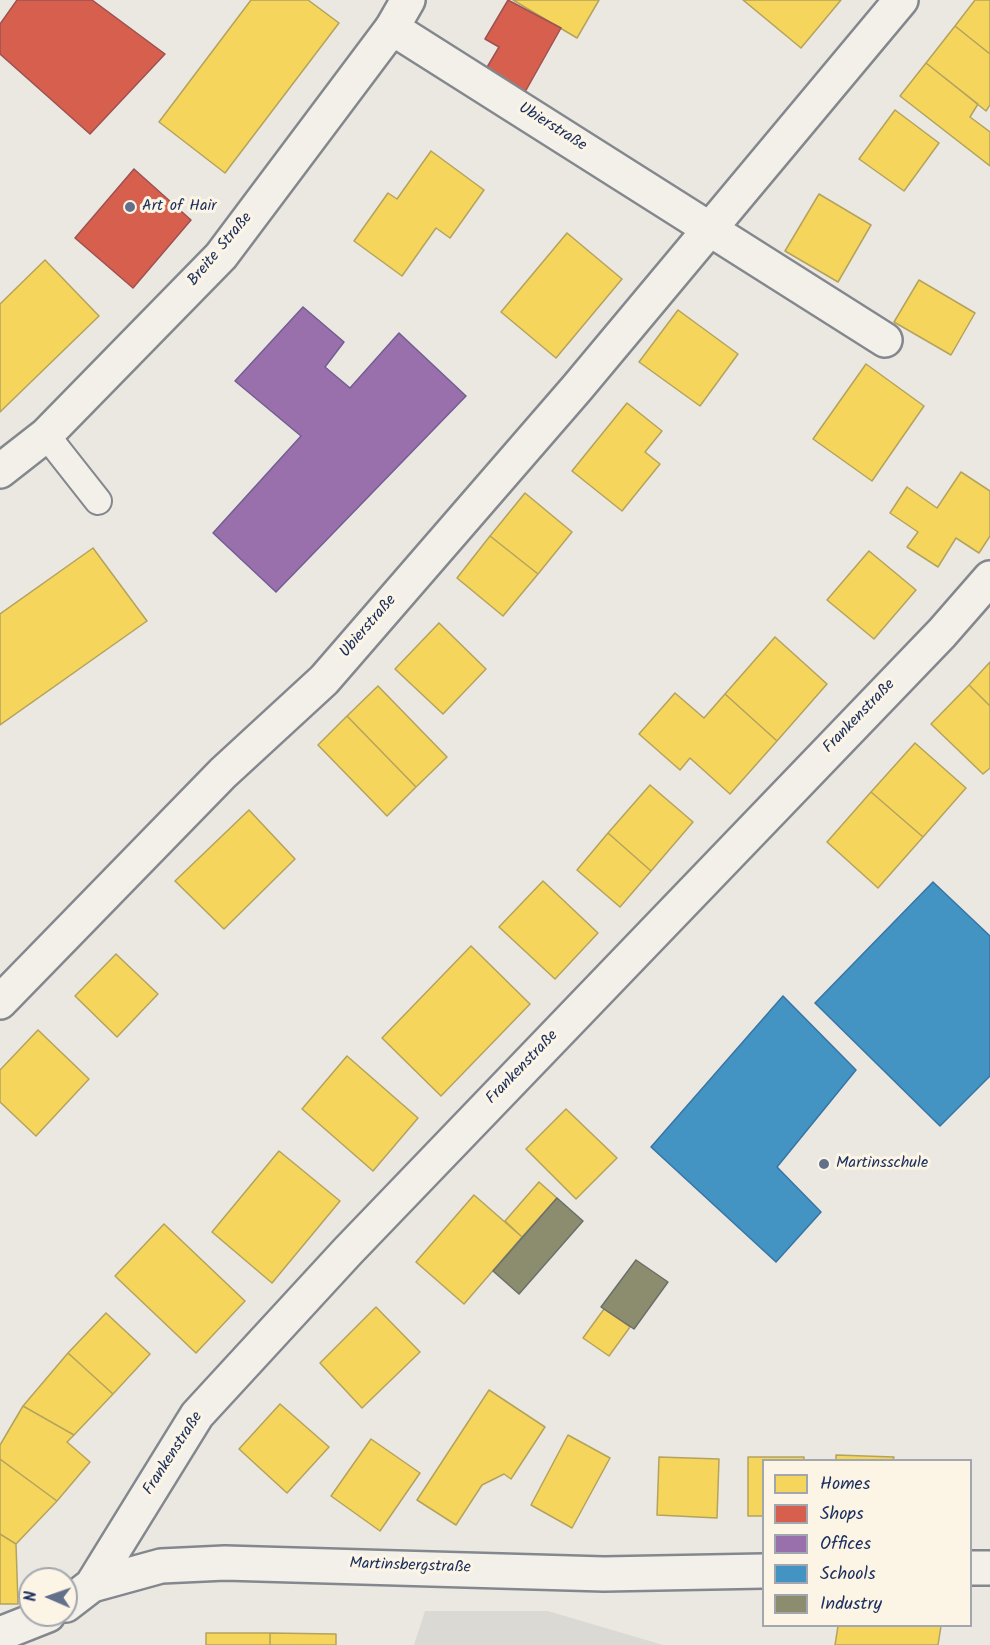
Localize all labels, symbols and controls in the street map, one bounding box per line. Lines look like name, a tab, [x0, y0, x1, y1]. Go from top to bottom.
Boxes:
street label: Ubierstraße	[514, 100, 590, 156]
place label: Art of Hair	[142, 197, 217, 217]
marker: Art of Hair	[123, 200, 137, 214]
street label: Breite Straße	[185, 209, 257, 291]
street label: Ubierstraße	[337, 592, 401, 662]
street label: Frankenstraße	[820, 676, 900, 758]
street label: Frankenstraße	[483, 1027, 563, 1109]
place label: Martinsschule	[836, 1154, 928, 1174]
marker: Martinsschule	[817, 1157, 831, 1171]
street label: Frankenstraße	[140, 1409, 208, 1499]
legend	[762, 1459, 972, 1627]
text: Homes	[820, 1470, 870, 1499]
text: Shops	[820, 1500, 864, 1529]
text: Offices	[820, 1530, 871, 1559]
street label: Martinsbergstraße	[349, 1555, 471, 1579]
text: Schools	[820, 1560, 876, 1589]
north arrow	[18, 1567, 78, 1627]
text: Industry	[820, 1590, 882, 1619]
text: N	[19, 1591, 44, 1602]

